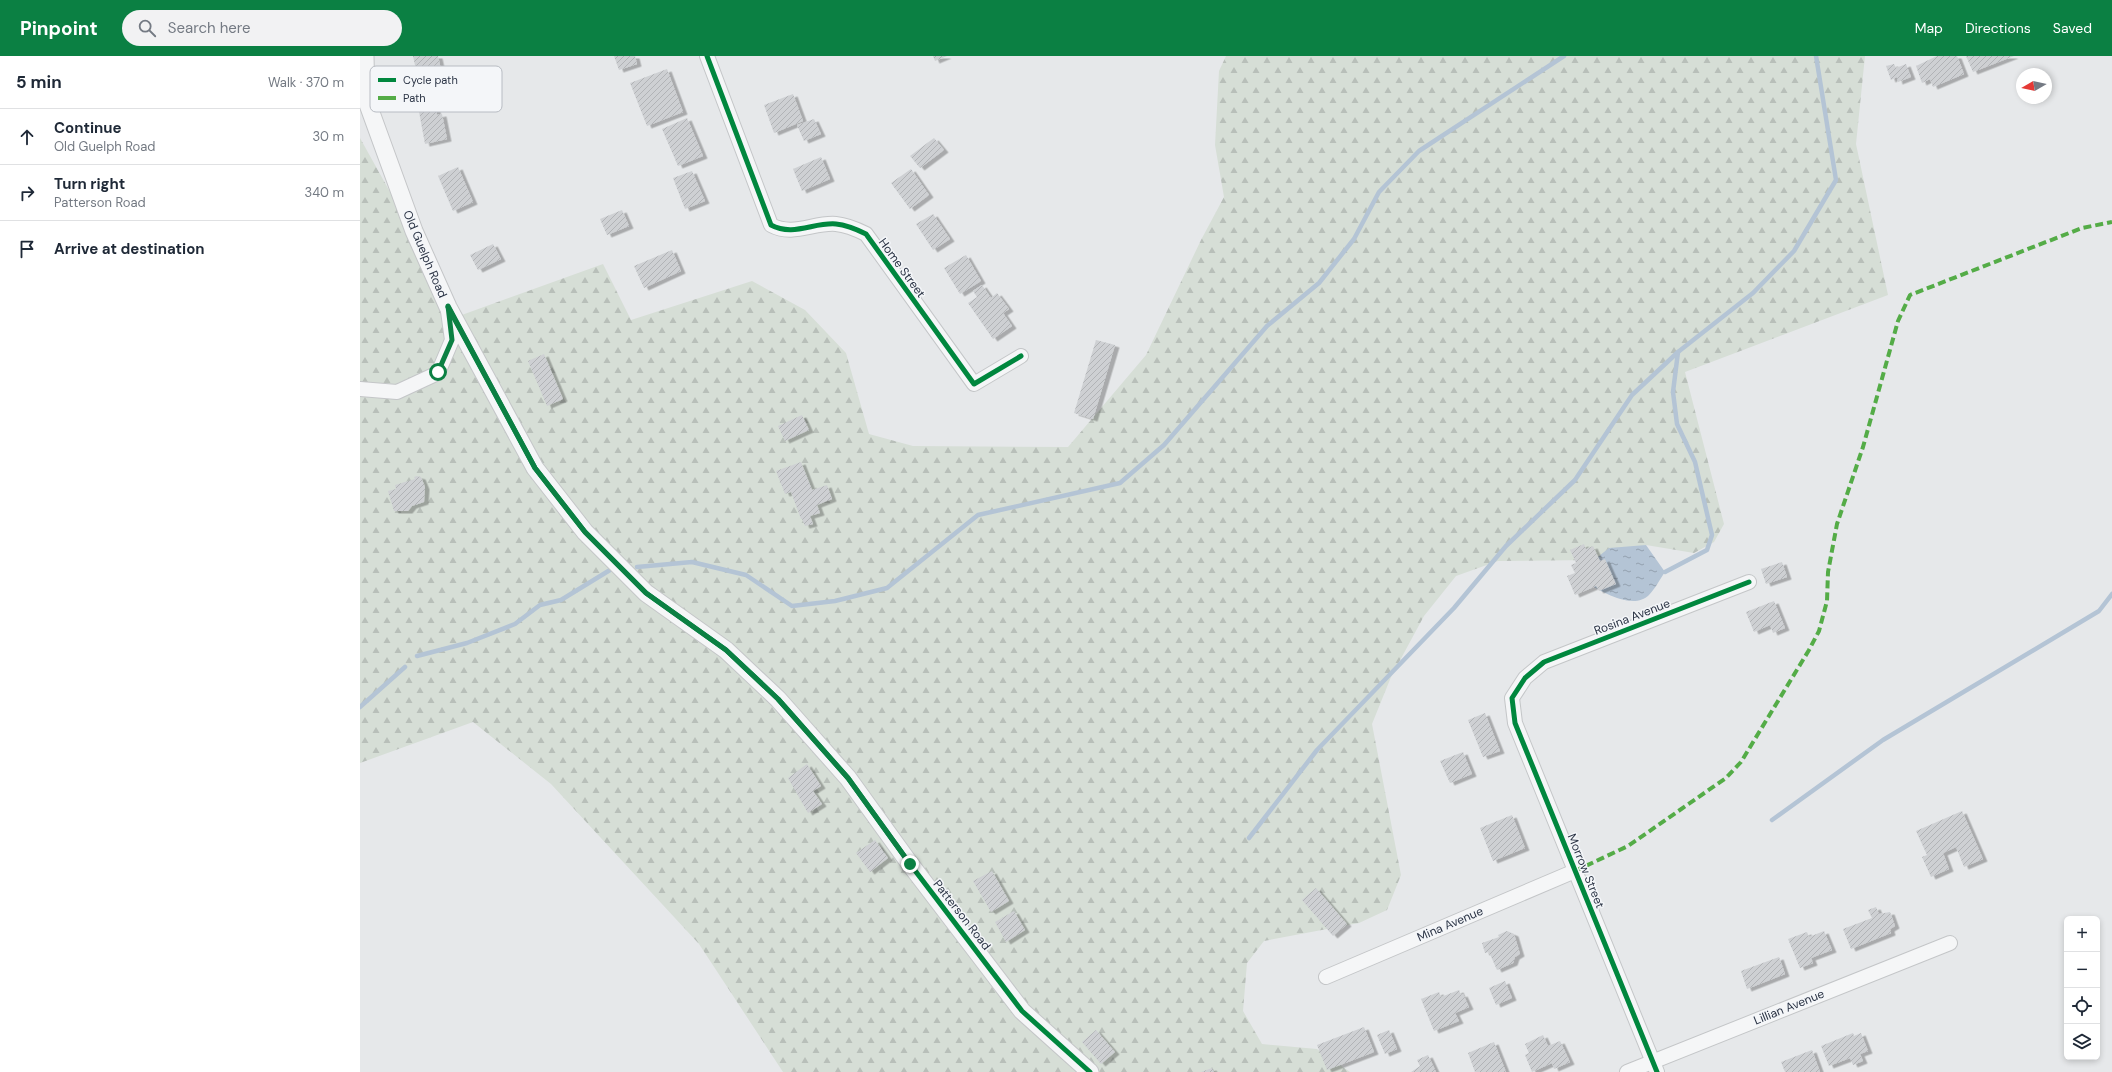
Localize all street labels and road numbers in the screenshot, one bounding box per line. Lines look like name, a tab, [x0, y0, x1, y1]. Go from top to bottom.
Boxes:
street label: Old Guelph Road	[399, 208, 451, 300]
street label: Home Street	[875, 235, 929, 301]
street label: Rosina Avenue	[1592, 595, 1672, 639]
street label: Morrow Street	[1564, 831, 1608, 911]
street label: Patterson Road	[930, 877, 994, 953]
street label: Mina Avenue	[1414, 903, 1486, 945]
street label: Lillian Avenue	[1751, 986, 1827, 1028]

